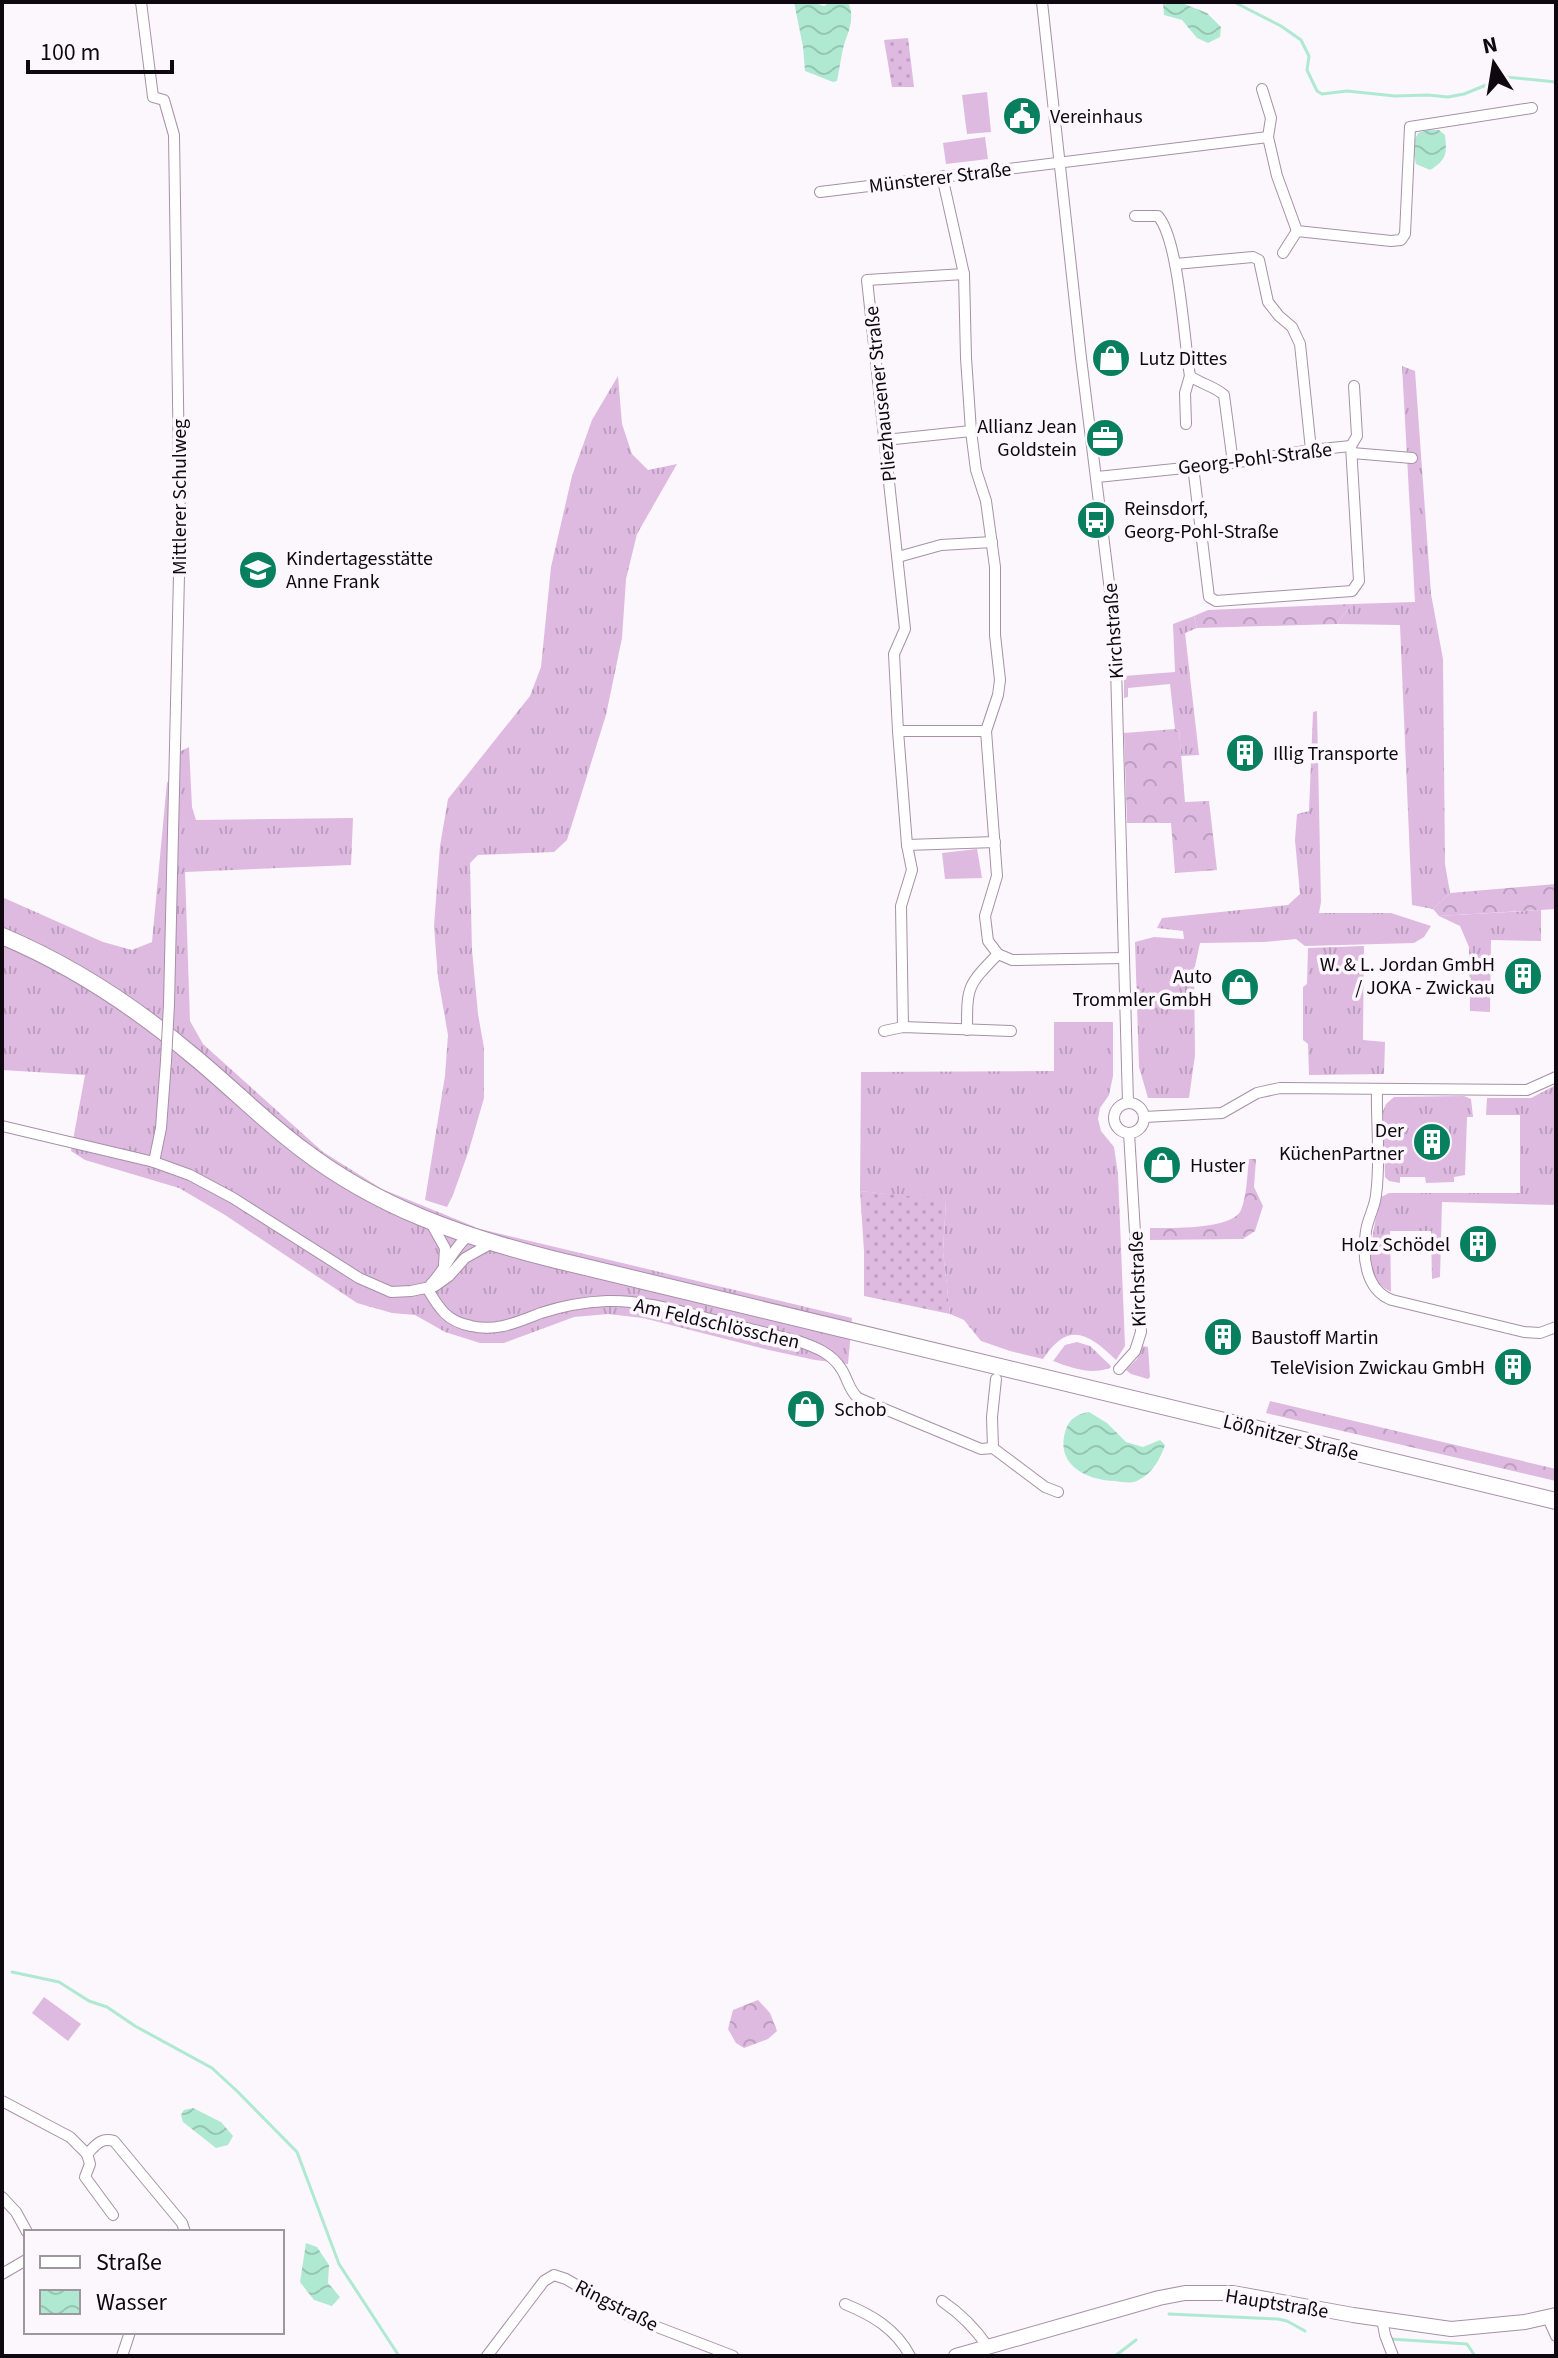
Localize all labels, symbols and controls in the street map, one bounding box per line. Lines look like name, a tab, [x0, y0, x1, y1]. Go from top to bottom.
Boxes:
scale bar	[28, 24, 172, 74]
north arrow	[1454, 24, 1534, 104]
text: N	[1480, 28, 1501, 63]
text: 100 m	[40, 35, 100, 70]
public building icon: Vereinhaus	[1001, 95, 1043, 137]
place label: Vereinhaus	[1050, 103, 1143, 131]
street label: Münsterer Straße	[867, 155, 1013, 201]
street label: Pliezhausener Straße	[858, 305, 904, 483]
shop icon: Lutz Dittes	[1090, 337, 1132, 379]
place label: Lutz Dittes	[1139, 345, 1227, 373]
place label: Allianz Jean Goldstein	[977, 413, 1077, 464]
office icon: Allianz Jean Goldstein	[1084, 417, 1126, 459]
street label: Mittlerer Schulweg	[166, 419, 194, 575]
street label: Georg-Pohl-Straße	[1177, 436, 1334, 482]
place label: Reinsdorf, Georg-Pohl-Straße	[1124, 495, 1279, 546]
bus stop icon: Reinsdorf, Georg-Pohl-Straße	[1075, 499, 1117, 541]
place label: Kindertagesstätte Anne Frank	[286, 545, 433, 596]
school or university icon: Kindertagesstätte Anne Frank	[237, 549, 279, 591]
street label: Kirchstraße	[1097, 582, 1131, 680]
building icon: Illig Transporte	[1224, 732, 1266, 774]
place label: Illig Transporte	[1273, 740, 1398, 768]
place label: W. & L. Jordan GmbH / JOKA - Zwickau	[1320, 951, 1495, 1002]
building icon: W. & L. Jordan GmbH / JOKA - Zwickau	[1502, 955, 1544, 997]
place label: Auto Trommler GmbH	[1072, 963, 1212, 1014]
shop icon: Auto Trommler GmbH	[1219, 966, 1261, 1008]
place label: Der KüchenPartner	[1279, 1117, 1404, 1168]
building icon: Der KüchenPartner	[1411, 1121, 1453, 1163]
shop icon: Huster	[1141, 1144, 1183, 1186]
place label: Huster	[1190, 1152, 1245, 1180]
building icon: Holz Schödel	[1457, 1223, 1499, 1265]
street label: Kirchstraße	[1122, 1230, 1154, 1327]
place label: Holz Schödel	[1341, 1231, 1450, 1259]
street label: Am Feldschlösschen	[631, 1291, 802, 1357]
building icon: Baustoff Martin	[1202, 1316, 1244, 1358]
place label: Baustoff Martin	[1251, 1324, 1379, 1352]
building icon: TeleVision Zwickau GmbH	[1492, 1346, 1534, 1388]
place label: TeleVision Zwickau GmbH	[1270, 1354, 1485, 1382]
shop icon: Schob	[785, 1388, 827, 1430]
place label: Schob	[834, 1396, 887, 1424]
street label: Lößnitzer Straße	[1220, 1408, 1361, 1468]
legend	[24, 2230, 284, 2334]
text: Straße	[96, 2245, 162, 2280]
street label: Ringstraße	[570, 2273, 663, 2339]
street label: Hauptstraße	[1223, 2282, 1330, 2326]
text: Wasser	[96, 2285, 168, 2320]

